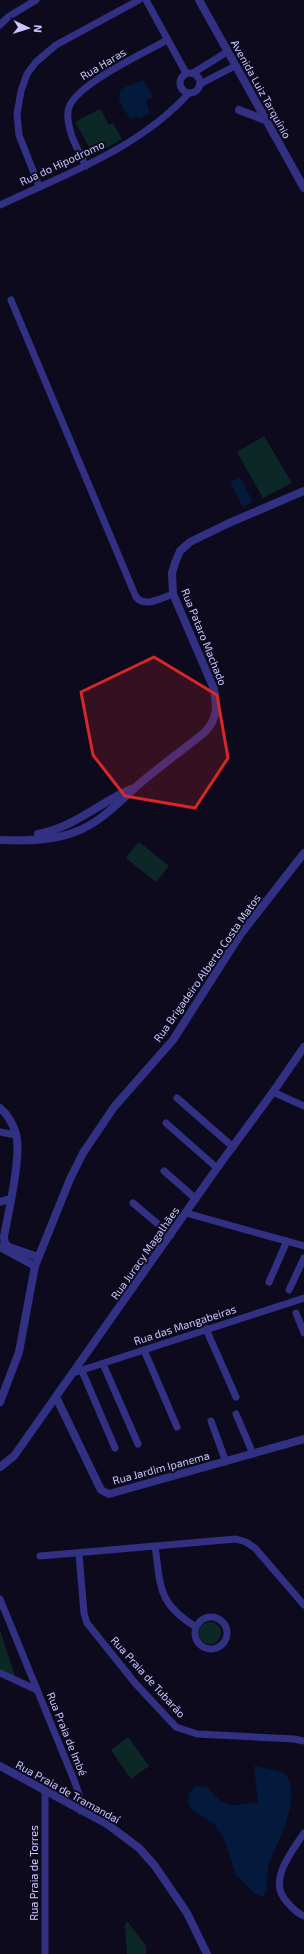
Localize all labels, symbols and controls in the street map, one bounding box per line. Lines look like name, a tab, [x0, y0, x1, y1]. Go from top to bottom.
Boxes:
north arrow	[8, 8, 48, 48]
text: N	[32, 24, 45, 33]
street label: Avenida Luiz Tarquínio	[229, 37, 294, 140]
street label: Rua Haras	[78, 45, 128, 82]
street label: Rua do Hipodromo	[17, 137, 106, 188]
street label: Rua Pataro Machado	[179, 586, 230, 687]
street label: Rua Brigadeiro Alberto Costa Matos	[150, 891, 263, 1044]
street label: Rua Juracy Magalhães	[108, 1204, 182, 1302]
street label: Rua das Mangabeiras	[132, 1302, 238, 1347]
street label: Rua Jardim Ipanema	[111, 1448, 211, 1487]
street label: Rua Praia de Tubarão	[108, 1633, 188, 1720]
street label: Rua Praia de Imbé	[45, 1690, 90, 1778]
street label: Rua Praia de Tramandaí	[14, 1757, 124, 1826]
street label: Rua Praia de Torres	[27, 1825, 40, 1921]

